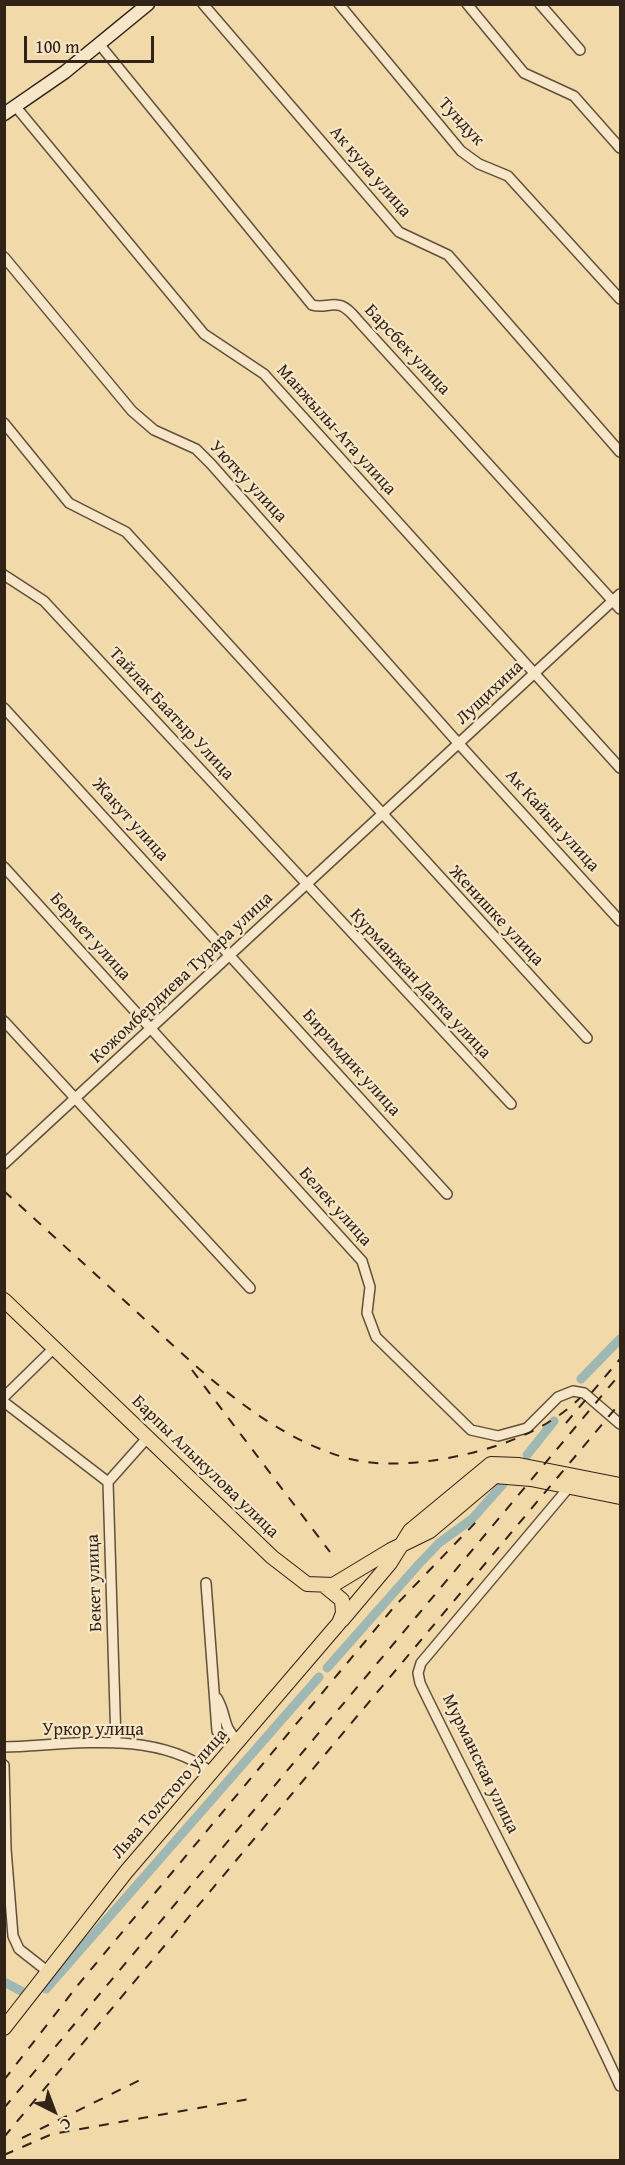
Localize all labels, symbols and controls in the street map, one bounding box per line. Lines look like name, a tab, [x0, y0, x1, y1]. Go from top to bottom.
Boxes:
scale bar	[27, 24, 158, 62]
text: 100 m	[35, 33, 80, 60]
street label: Тундук	[433, 93, 489, 151]
street label: Ак кула улица	[324, 122, 416, 222]
street label: Барсбек улица	[360, 300, 454, 400]
street label: Манжылы-Ата улица	[272, 360, 400, 500]
street label: Уютку улица	[205, 437, 291, 527]
street label: Тайлак Баатыр Улица	[104, 643, 238, 785]
street label: Лущихина	[452, 656, 528, 730]
street label: Ак Кайын улица	[500, 765, 604, 877]
street label: Жакут улица	[87, 774, 173, 866]
street label: Женишке улица	[444, 861, 548, 971]
street label: Кожомбердиева Турара улица	[86, 888, 278, 1068]
street label: Бермет улица	[45, 889, 135, 985]
street label: Курманжан Датка улица	[345, 904, 495, 1064]
street label: Биримдик улица	[297, 1005, 405, 1121]
street label: Белек улица	[294, 1163, 376, 1251]
street label: Барпы Алыкулова улица	[127, 1391, 283, 1543]
street label: Бекет улица	[83, 1534, 107, 1632]
street label: Мурманская улица	[437, 1691, 523, 1837]
street label: Уркор улица	[42, 1719, 144, 1741]
street label: Льва Толстого улица	[108, 1724, 232, 1864]
north arrow	[24, 2081, 84, 2141]
text: С	[55, 2112, 77, 2136]

